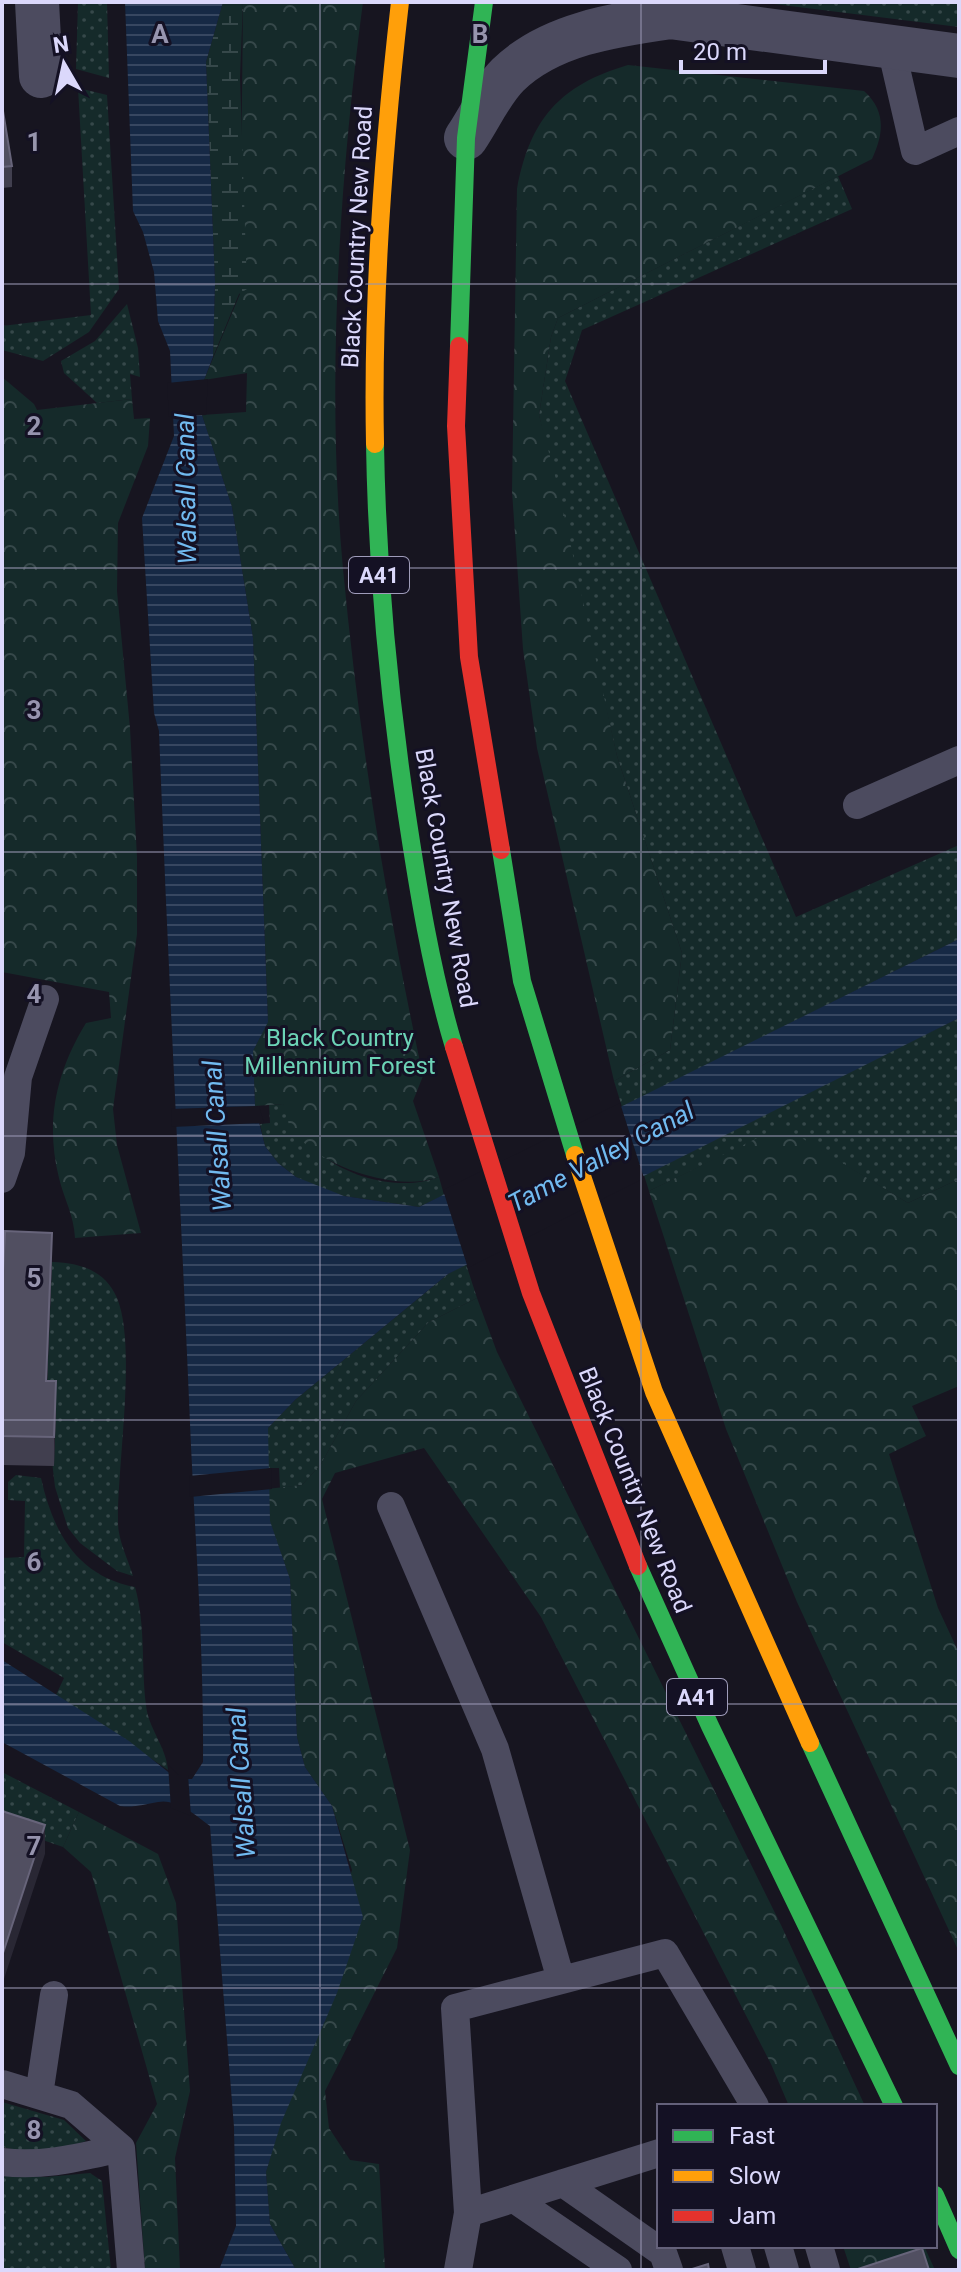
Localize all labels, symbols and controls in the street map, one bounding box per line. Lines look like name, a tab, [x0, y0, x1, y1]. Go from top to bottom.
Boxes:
text: A	[151, 19, 169, 49]
text: B	[472, 19, 488, 49]
north arrow	[24, 24, 104, 104]
scale bar	[681, 24, 825, 74]
text: N	[51, 31, 71, 58]
text: 20 m	[693, 38, 747, 66]
street label: Black Country New Road	[336, 105, 378, 369]
text: 1	[27, 127, 41, 157]
text: 2	[27, 411, 41, 441]
water label: Walsall Canal	[170, 412, 202, 565]
road number: A41	[349, 557, 409, 593]
text: 3	[27, 695, 41, 725]
street label: Black Country New Road	[409, 746, 483, 1010]
text: 4	[27, 979, 42, 1009]
park label: Black Country Millennium Forest	[244, 1024, 436, 1080]
water label: Walsall Canal	[197, 1059, 237, 1212]
water label: Tame Valley Canal	[503, 1095, 700, 1219]
text: 5	[27, 1263, 41, 1293]
street label: Black Country New Road	[573, 1363, 697, 1617]
text: 6	[27, 1547, 42, 1577]
road number: A41	[667, 1679, 727, 1715]
water label: Walsall Canal	[221, 1706, 261, 1859]
text: 7	[27, 1831, 41, 1861]
legend	[657, 2104, 937, 2248]
text: 8	[27, 2115, 41, 2145]
text: Fast	[729, 2122, 775, 2150]
text: Slow	[729, 2162, 781, 2190]
text: Jam	[729, 2202, 776, 2230]

